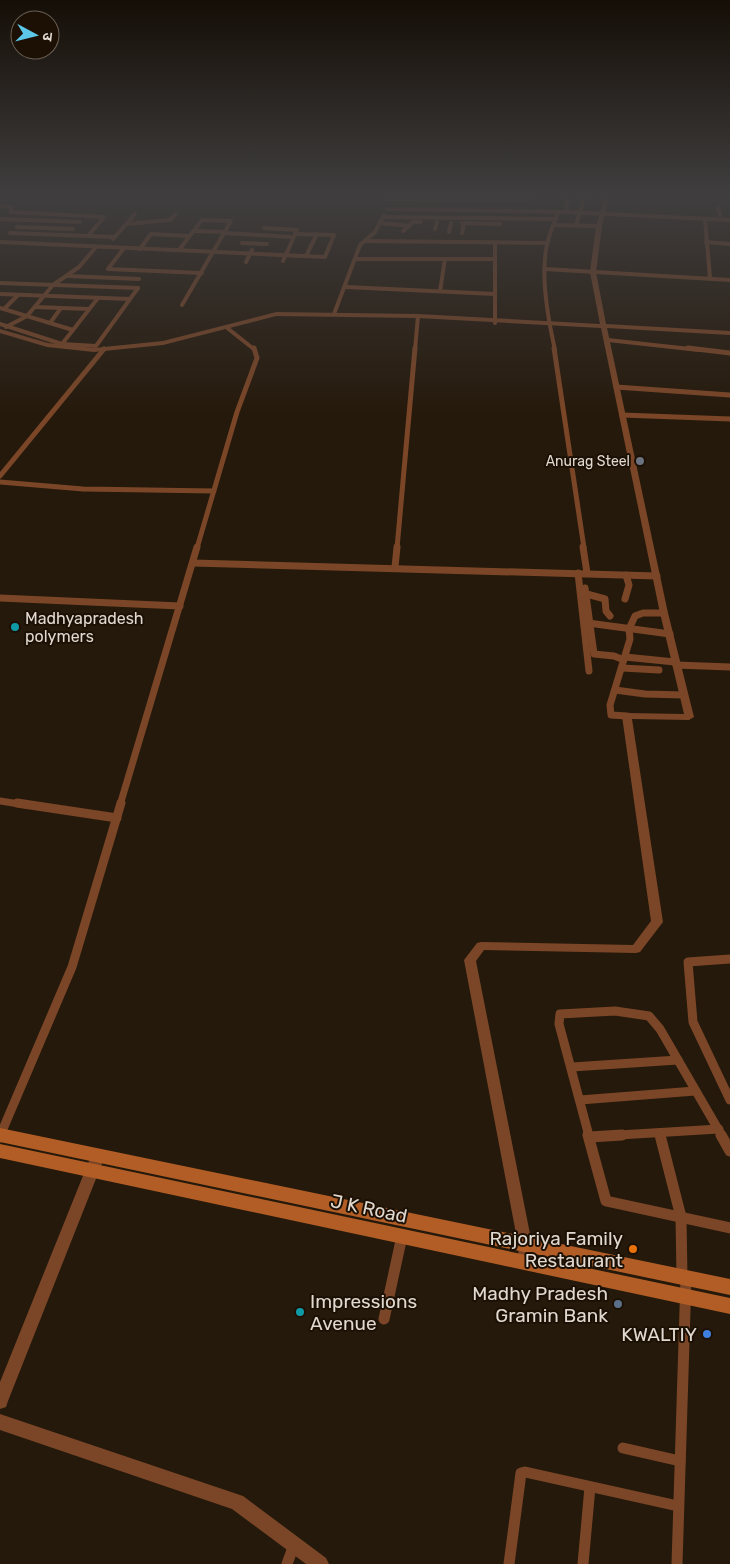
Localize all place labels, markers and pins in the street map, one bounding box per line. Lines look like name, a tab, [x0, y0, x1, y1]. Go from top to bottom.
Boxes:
place label: Anurag Steel	[546, 453, 630, 470]
marker: Anurag Steel	[634, 455, 646, 467]
place label: Madhyapradesh polymers	[25, 609, 144, 646]
marker: Madhyapradesh polymers	[9, 621, 21, 633]
place label: Rajoriya Family Restaurant	[489, 1227, 624, 1272]
marker: Rajoriya Family Restaurant	[627, 1243, 639, 1255]
place label: Madhy Pradesh Gramin Bank	[472, 1282, 608, 1327]
place label: Impressions Avenue	[310, 1290, 417, 1335]
marker: Madhy Pradesh Gramin Bank	[612, 1298, 624, 1310]
marker: Impressions Avenue	[294, 1306, 306, 1318]
place label: KWALTIY	[621, 1323, 697, 1346]
marker: KWALTIY	[701, 1328, 713, 1340]

